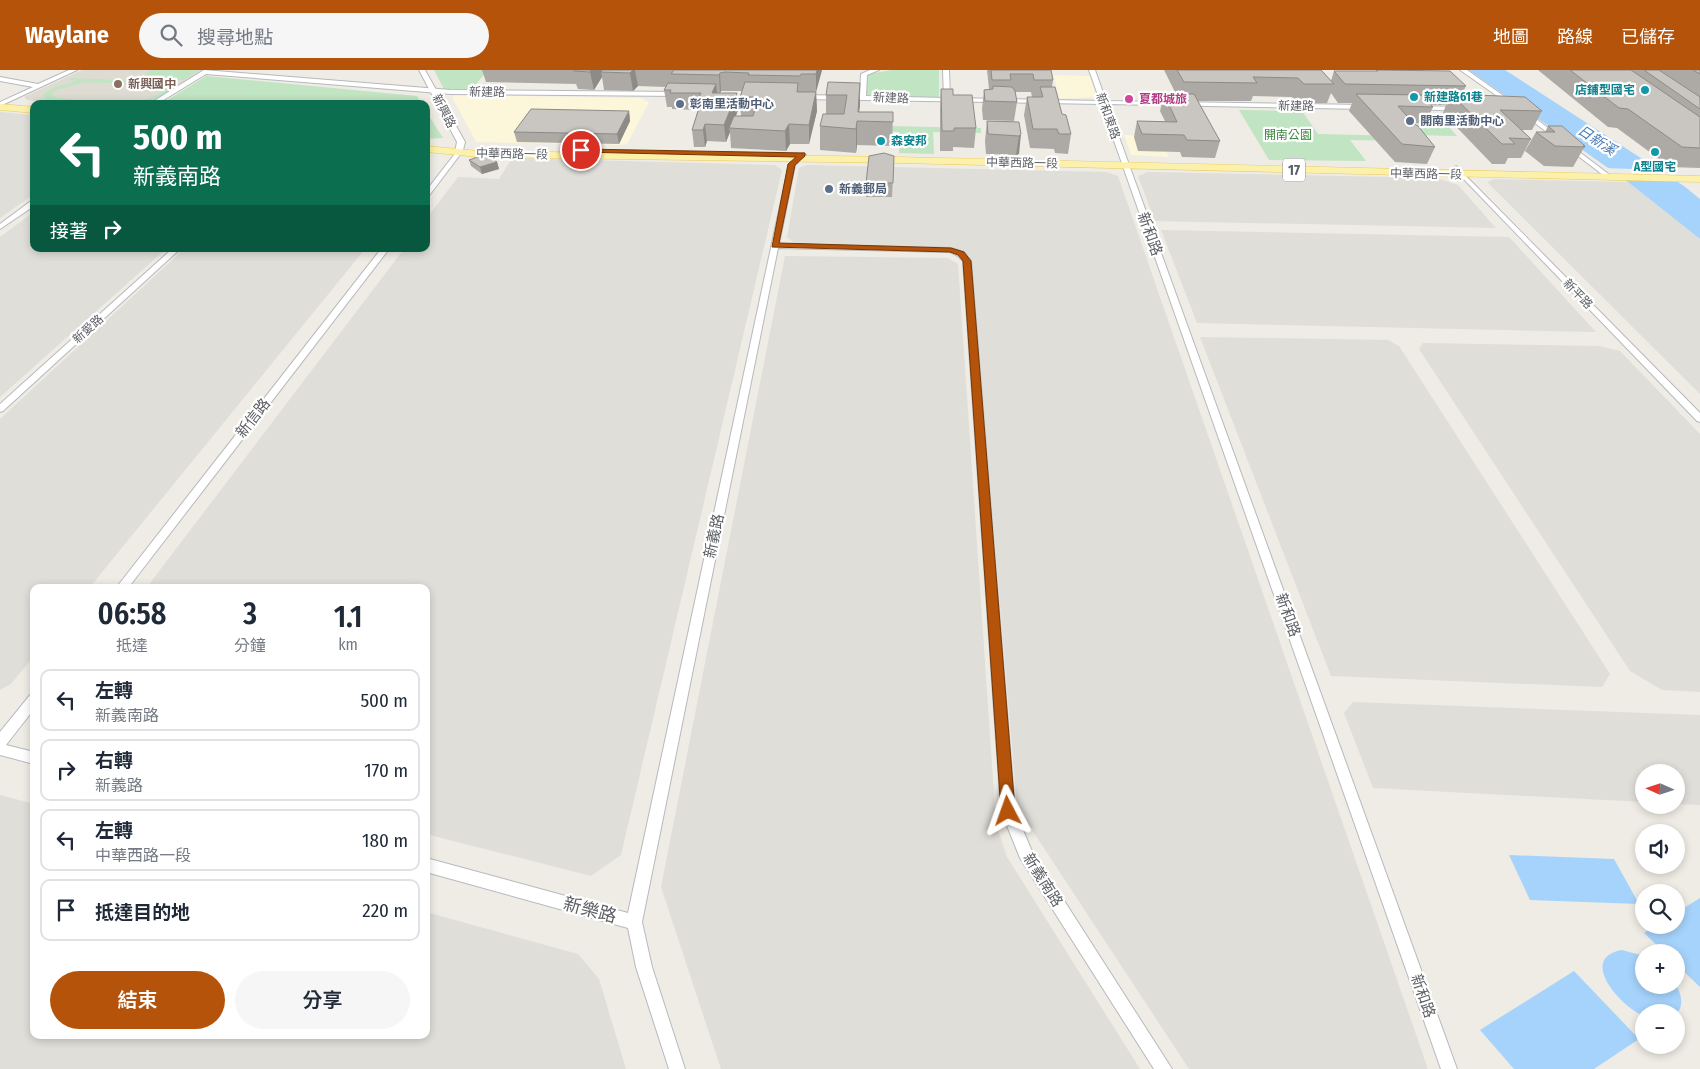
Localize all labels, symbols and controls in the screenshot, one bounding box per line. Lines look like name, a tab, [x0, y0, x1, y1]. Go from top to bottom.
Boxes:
search box	[139, 13, 489, 58]
text: Waylane	[25, 21, 109, 49]
icon: search	[157, 21, 185, 49]
text: 搜尋地點	[197, 26, 273, 49]
text: 地圖	[1493, 26, 1529, 48]
text: 路線	[1557, 26, 1593, 48]
text: 已儲存	[1621, 26, 1675, 48]
place label: 新興國中	[128, 77, 176, 91]
marker: 新興國中	[112, 78, 124, 90]
place label: 店鋪型國宅	[1575, 83, 1635, 97]
marker: 店鋪型國宅	[1639, 84, 1651, 96]
street label: 新建路	[469, 85, 505, 99]
street label: 新建路	[873, 90, 909, 106]
place label: 新建路61巷	[1424, 90, 1483, 104]
street label: 新和東路	[1093, 91, 1123, 141]
marker: 新建路61巷	[1408, 91, 1420, 103]
street label: 新興路	[430, 92, 458, 130]
place label: 夏都城旅	[1139, 92, 1187, 106]
marker: 夏都城旅	[1123, 93, 1135, 105]
place label: 彰南里活動中心	[690, 97, 774, 111]
marker: 彰南里活動中心	[674, 98, 686, 110]
street label: 新建路	[1278, 99, 1314, 113]
place label: 開南里活動中心	[1420, 114, 1504, 128]
marker: 開南里活動中心	[1404, 115, 1416, 127]
text: 500 m	[133, 116, 222, 158]
icon: left	[50, 120, 115, 185]
water label: 日新溪	[1574, 122, 1621, 160]
park label: 開南公園	[1264, 128, 1312, 142]
pin	[560, 129, 602, 171]
place label: 森安邦	[891, 134, 927, 148]
marker: 森安邦	[875, 135, 887, 147]
icon: arrive	[567, 136, 595, 164]
street label: 中華西路一段	[476, 146, 548, 162]
marker: A型國宅	[1649, 146, 1661, 158]
street label: 中華西路一段	[986, 155, 1058, 171]
road number: 17	[1283, 158, 1305, 182]
place label: A型國宅	[1633, 160, 1676, 174]
text: 新義南路	[133, 163, 221, 190]
street label: 中華西路一段	[1390, 166, 1462, 182]
place label: 新義郵局	[839, 182, 887, 196]
marker: 新義郵局	[823, 183, 835, 195]
street label: 新和路	[1134, 210, 1166, 258]
icon: right	[98, 215, 126, 243]
text: 接著	[50, 220, 88, 243]
street label: 新平路	[1560, 276, 1596, 312]
street label: 新愛路	[70, 312, 106, 346]
street label: 新信路	[232, 395, 274, 441]
street label: 新義路	[701, 512, 727, 560]
street label: 新和路	[1272, 591, 1304, 639]
text: 06:58	[98, 596, 166, 632]
text: 3	[243, 596, 257, 632]
text: 1.1	[334, 599, 362, 635]
text: km	[338, 635, 358, 654]
text: 抵達	[116, 636, 148, 655]
text: 分鐘	[234, 636, 266, 655]
text: 左轉	[95, 679, 133, 702]
icon: left	[52, 686, 80, 714]
text: 500 m	[360, 689, 408, 712]
text: 新義南路	[95, 706, 159, 725]
text: 右轉	[95, 749, 133, 772]
icon: right	[52, 756, 80, 784]
text: 170 m	[364, 759, 408, 782]
north arrow	[1635, 764, 1685, 814]
map controls	[1635, 764, 1685, 1054]
text: 新義路	[95, 776, 143, 795]
position arrow	[981, 784, 1033, 836]
text: 左轉	[95, 819, 133, 842]
button: sound	[1635, 824, 1685, 874]
icon: left	[52, 826, 80, 854]
text: 180 m	[362, 829, 408, 852]
text: 中華西路一段	[95, 846, 191, 865]
street label: 新義南路	[1019, 850, 1067, 910]
button: search	[1635, 884, 1685, 934]
street label: 新樂路	[561, 892, 619, 928]
icon: arrive	[52, 896, 80, 924]
text: 220 m	[362, 899, 408, 922]
text: 抵達目的地	[95, 901, 190, 924]
button: +	[1635, 944, 1685, 994]
button: 結束	[50, 971, 225, 1029]
button: 分享	[235, 971, 410, 1029]
street label: 新和路	[1407, 972, 1439, 1020]
button: −	[1635, 1004, 1685, 1054]

